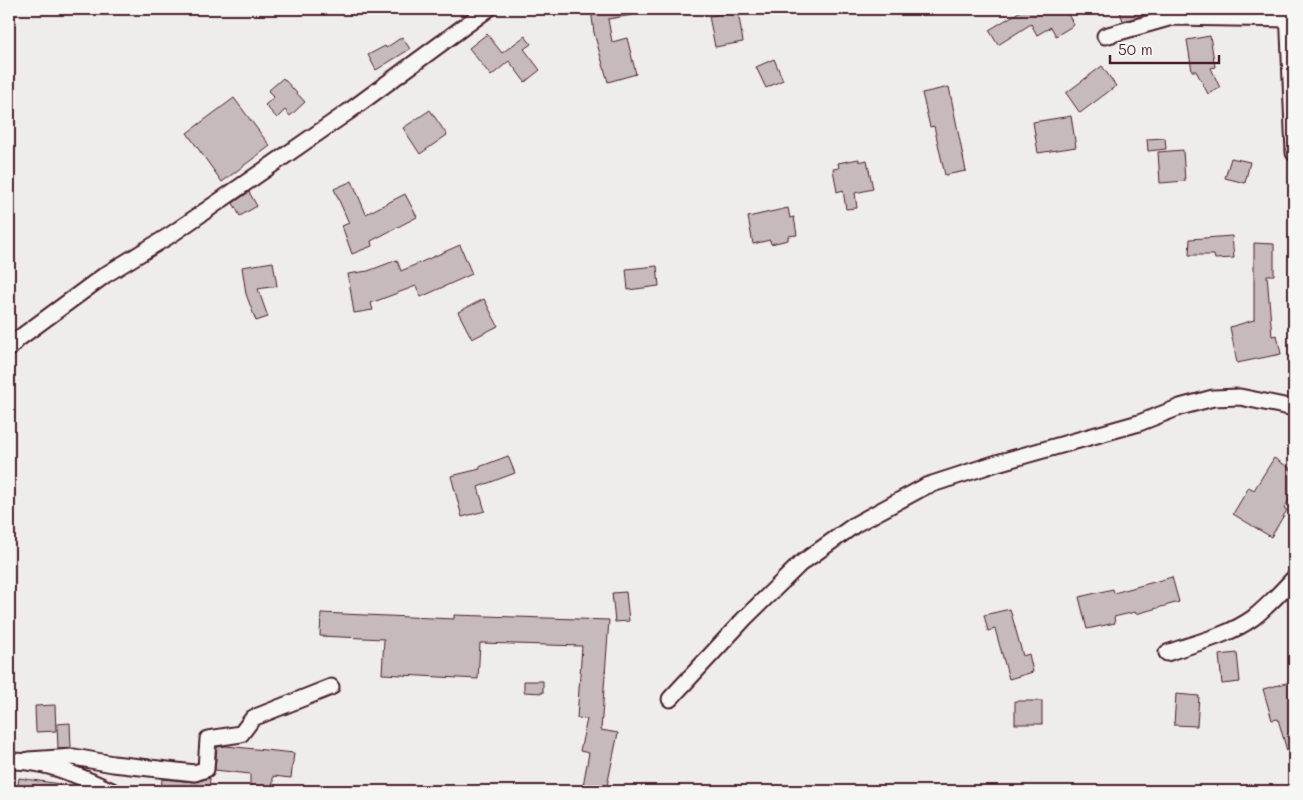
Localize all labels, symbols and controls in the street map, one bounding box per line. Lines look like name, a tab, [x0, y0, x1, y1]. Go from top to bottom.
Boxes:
scale bar	[1110, 32, 1219, 64]
text: 50 m	[1118, 39, 1153, 59]

